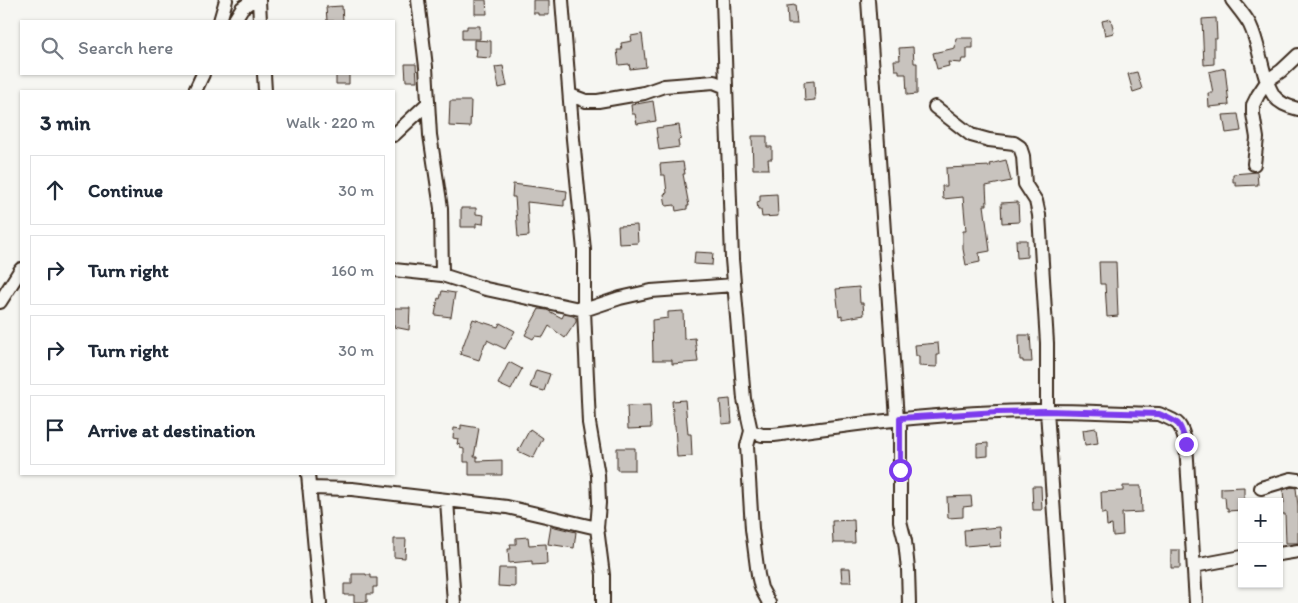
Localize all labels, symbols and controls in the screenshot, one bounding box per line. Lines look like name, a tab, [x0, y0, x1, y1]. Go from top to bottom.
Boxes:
search box	[20, 20, 395, 75]
icon: search	[38, 34, 66, 62]
text: Search here	[78, 36, 173, 59]
text: 3 min	[40, 110, 90, 135]
text: Walk · 220 m	[286, 113, 375, 132]
icon: ahead	[41, 176, 69, 204]
text: Continue	[88, 179, 163, 202]
text: 30 m	[338, 181, 374, 200]
icon: right	[41, 256, 69, 284]
text: Turn right	[88, 259, 169, 282]
text: 160 m	[331, 261, 374, 280]
icon: right	[41, 336, 69, 364]
text: Turn right	[88, 339, 169, 362]
text: 30 m	[338, 341, 374, 360]
icon: arrive	[41, 416, 69, 444]
text: Arrive at destination	[88, 419, 255, 442]
route end	[1175, 433, 1198, 456]
route start	[889, 459, 912, 482]
map controls	[1238, 498, 1283, 588]
button: +	[1238, 498, 1283, 543]
button: −	[1238, 543, 1283, 588]

